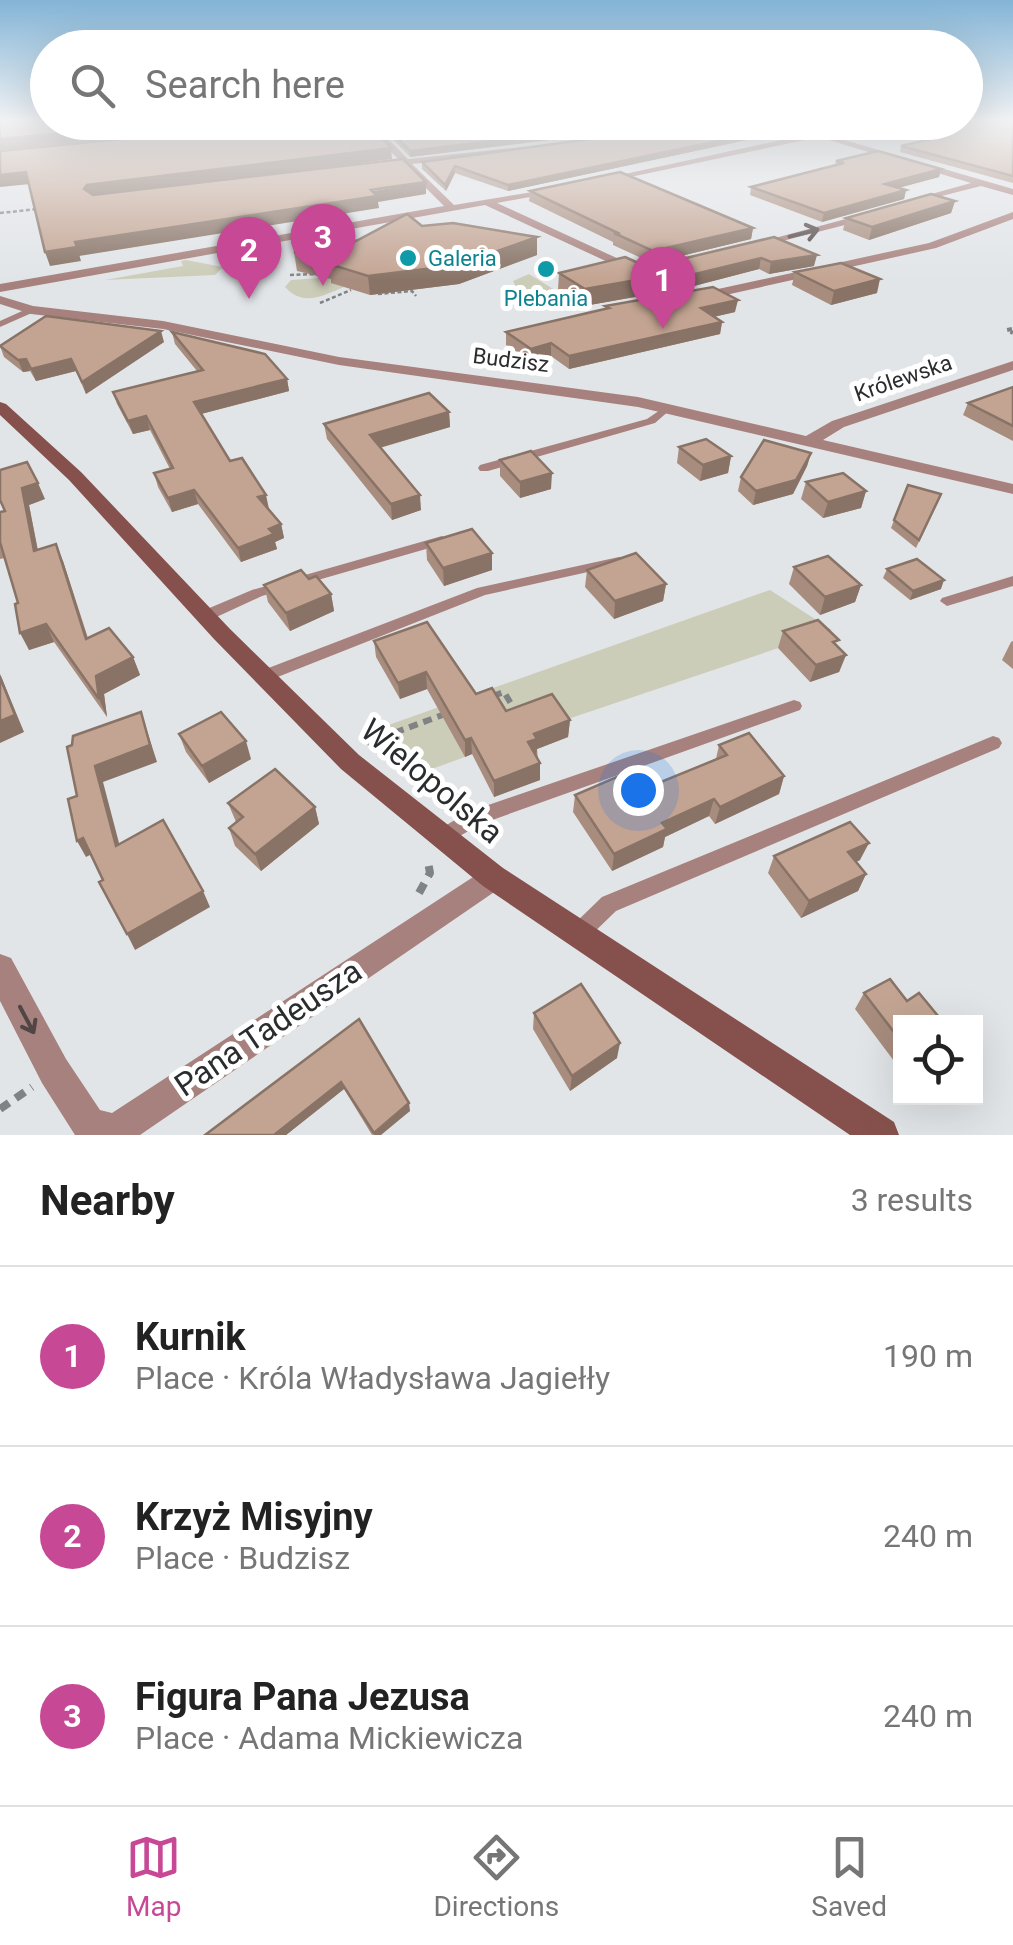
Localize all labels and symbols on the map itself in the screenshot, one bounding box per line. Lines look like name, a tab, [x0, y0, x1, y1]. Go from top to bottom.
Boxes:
pin: 3	[290, 204, 356, 286]
pin: 2	[216, 216, 282, 299]
one-way arrow	[788, 223, 819, 242]
place label: Galeria	[428, 246, 497, 271]
pin: 1	[630, 246, 696, 329]
marker: Galeria	[397, 247, 419, 269]
marker: Plebania	[535, 258, 557, 280]
place label: Plebania	[504, 286, 588, 311]
street label: Budzisz	[471, 343, 551, 377]
street label: Królewska	[851, 350, 955, 406]
street label: Wielopolska	[353, 711, 511, 851]
your location	[613, 765, 664, 816]
street label: Pana Tadeusza	[167, 952, 369, 1104]
one-way arrow	[18, 1004, 37, 1034]

